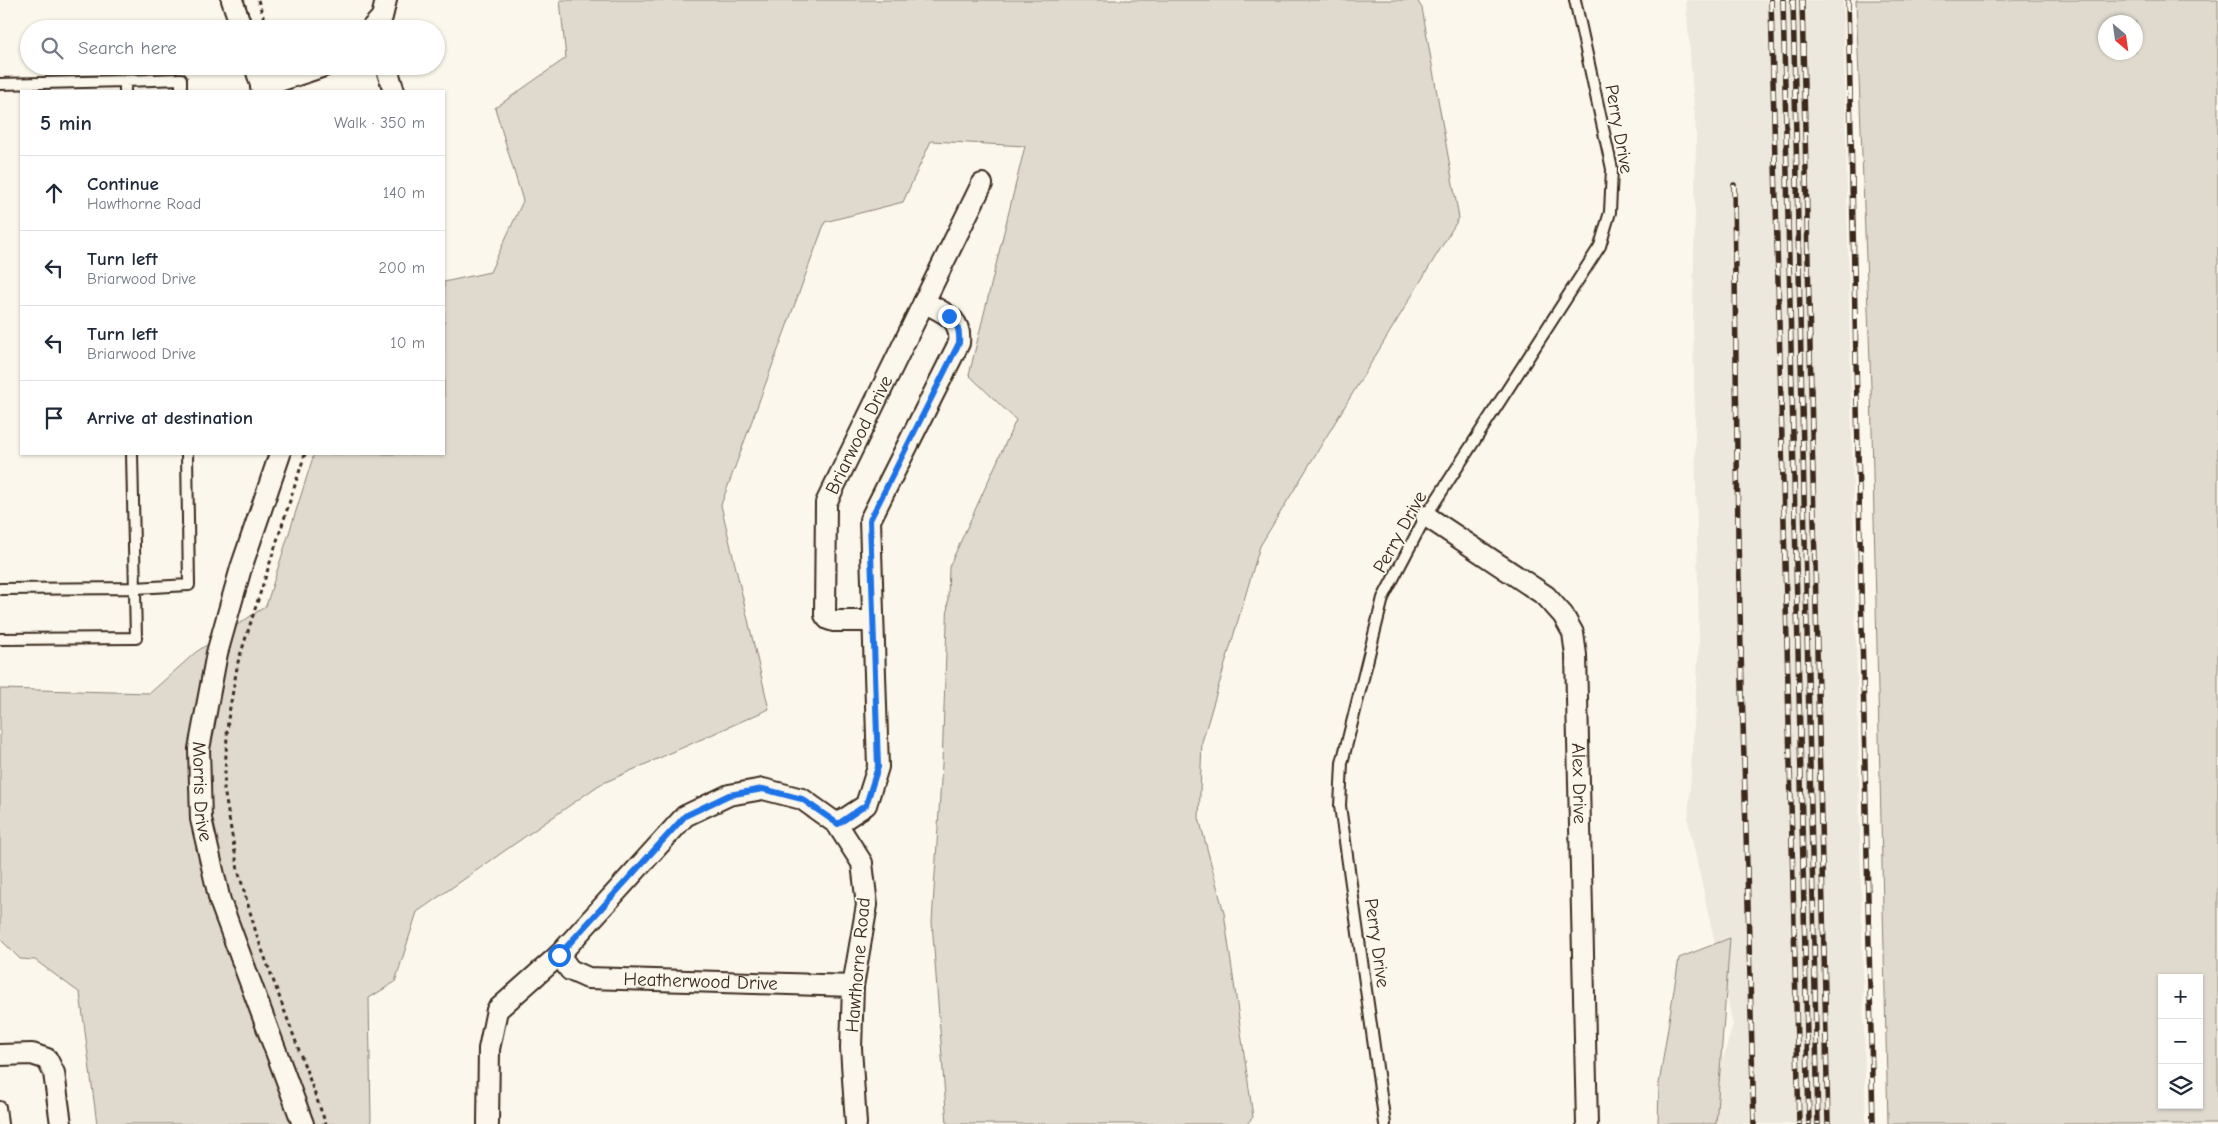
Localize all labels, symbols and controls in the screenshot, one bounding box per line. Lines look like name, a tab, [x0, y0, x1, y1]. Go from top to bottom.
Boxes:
north arrow	[2098, 15, 2143, 60]
search box	[20, 20, 445, 75]
icon: search	[38, 34, 66, 62]
text: Search here	[78, 37, 177, 59]
street label: Perry Drive	[1600, 83, 1638, 175]
text: 5 min	[40, 111, 92, 135]
text: Walk · 350 m	[334, 114, 425, 132]
text: Continue	[87, 173, 159, 195]
icon: ahead	[40, 179, 68, 207]
text: 140 m	[383, 184, 425, 202]
text: Hawthorne Road	[87, 195, 201, 213]
text: Turn left	[87, 248, 158, 270]
icon: left	[40, 254, 68, 282]
text: 200 m	[379, 259, 425, 277]
text: Briarwood Drive	[87, 270, 196, 288]
route end	[938, 305, 961, 328]
text: Turn left	[87, 323, 158, 345]
icon: left	[40, 329, 68, 357]
text: 10 m	[390, 334, 425, 352]
text: Briarwood Drive	[87, 345, 196, 363]
street label: Briarwood Drive	[821, 372, 897, 498]
icon: arrive	[40, 404, 68, 432]
text: Arrive at destination	[87, 407, 253, 429]
street label: Perry Drive	[1369, 487, 1431, 577]
street label: Morris Drive	[188, 741, 217, 844]
street label: Alex Drive	[1567, 743, 1591, 824]
street label: Hawthorne Road	[841, 897, 875, 1033]
street label: Perry Drive	[1360, 897, 1394, 989]
route start	[548, 944, 571, 967]
street label: Heatherwood Drive	[623, 968, 778, 995]
map controls	[2158, 974, 2203, 1109]
button: +	[2158, 974, 2203, 1019]
button: −	[2158, 1019, 2203, 1064]
button: layers	[2158, 1064, 2203, 1109]

